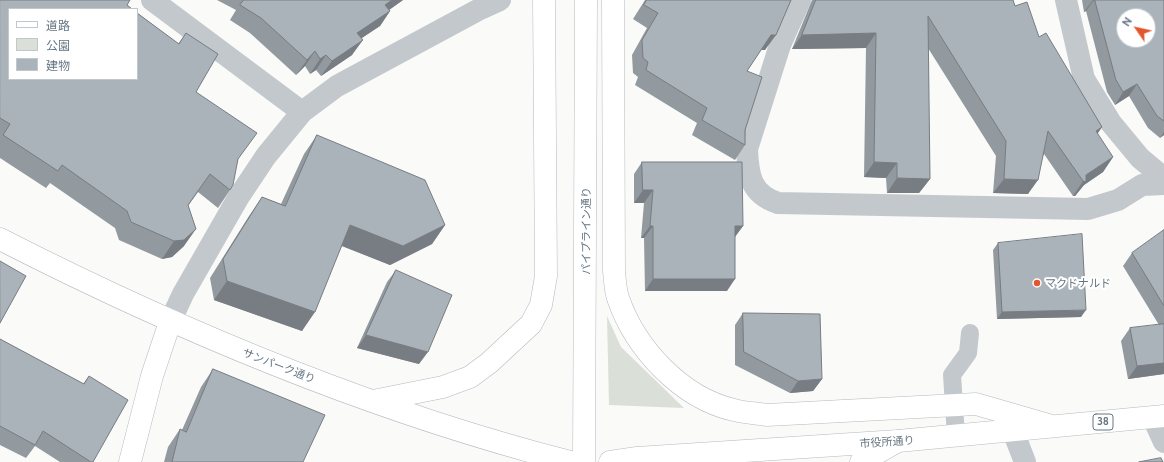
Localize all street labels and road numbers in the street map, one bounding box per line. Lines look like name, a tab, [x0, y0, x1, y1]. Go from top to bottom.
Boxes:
street label: パイプライン通り	[579, 187, 593, 275]
street label: サンパーク通り	[241, 346, 317, 386]
road number: 38	[1093, 414, 1113, 430]
street label: 市役所通り	[859, 433, 915, 451]

